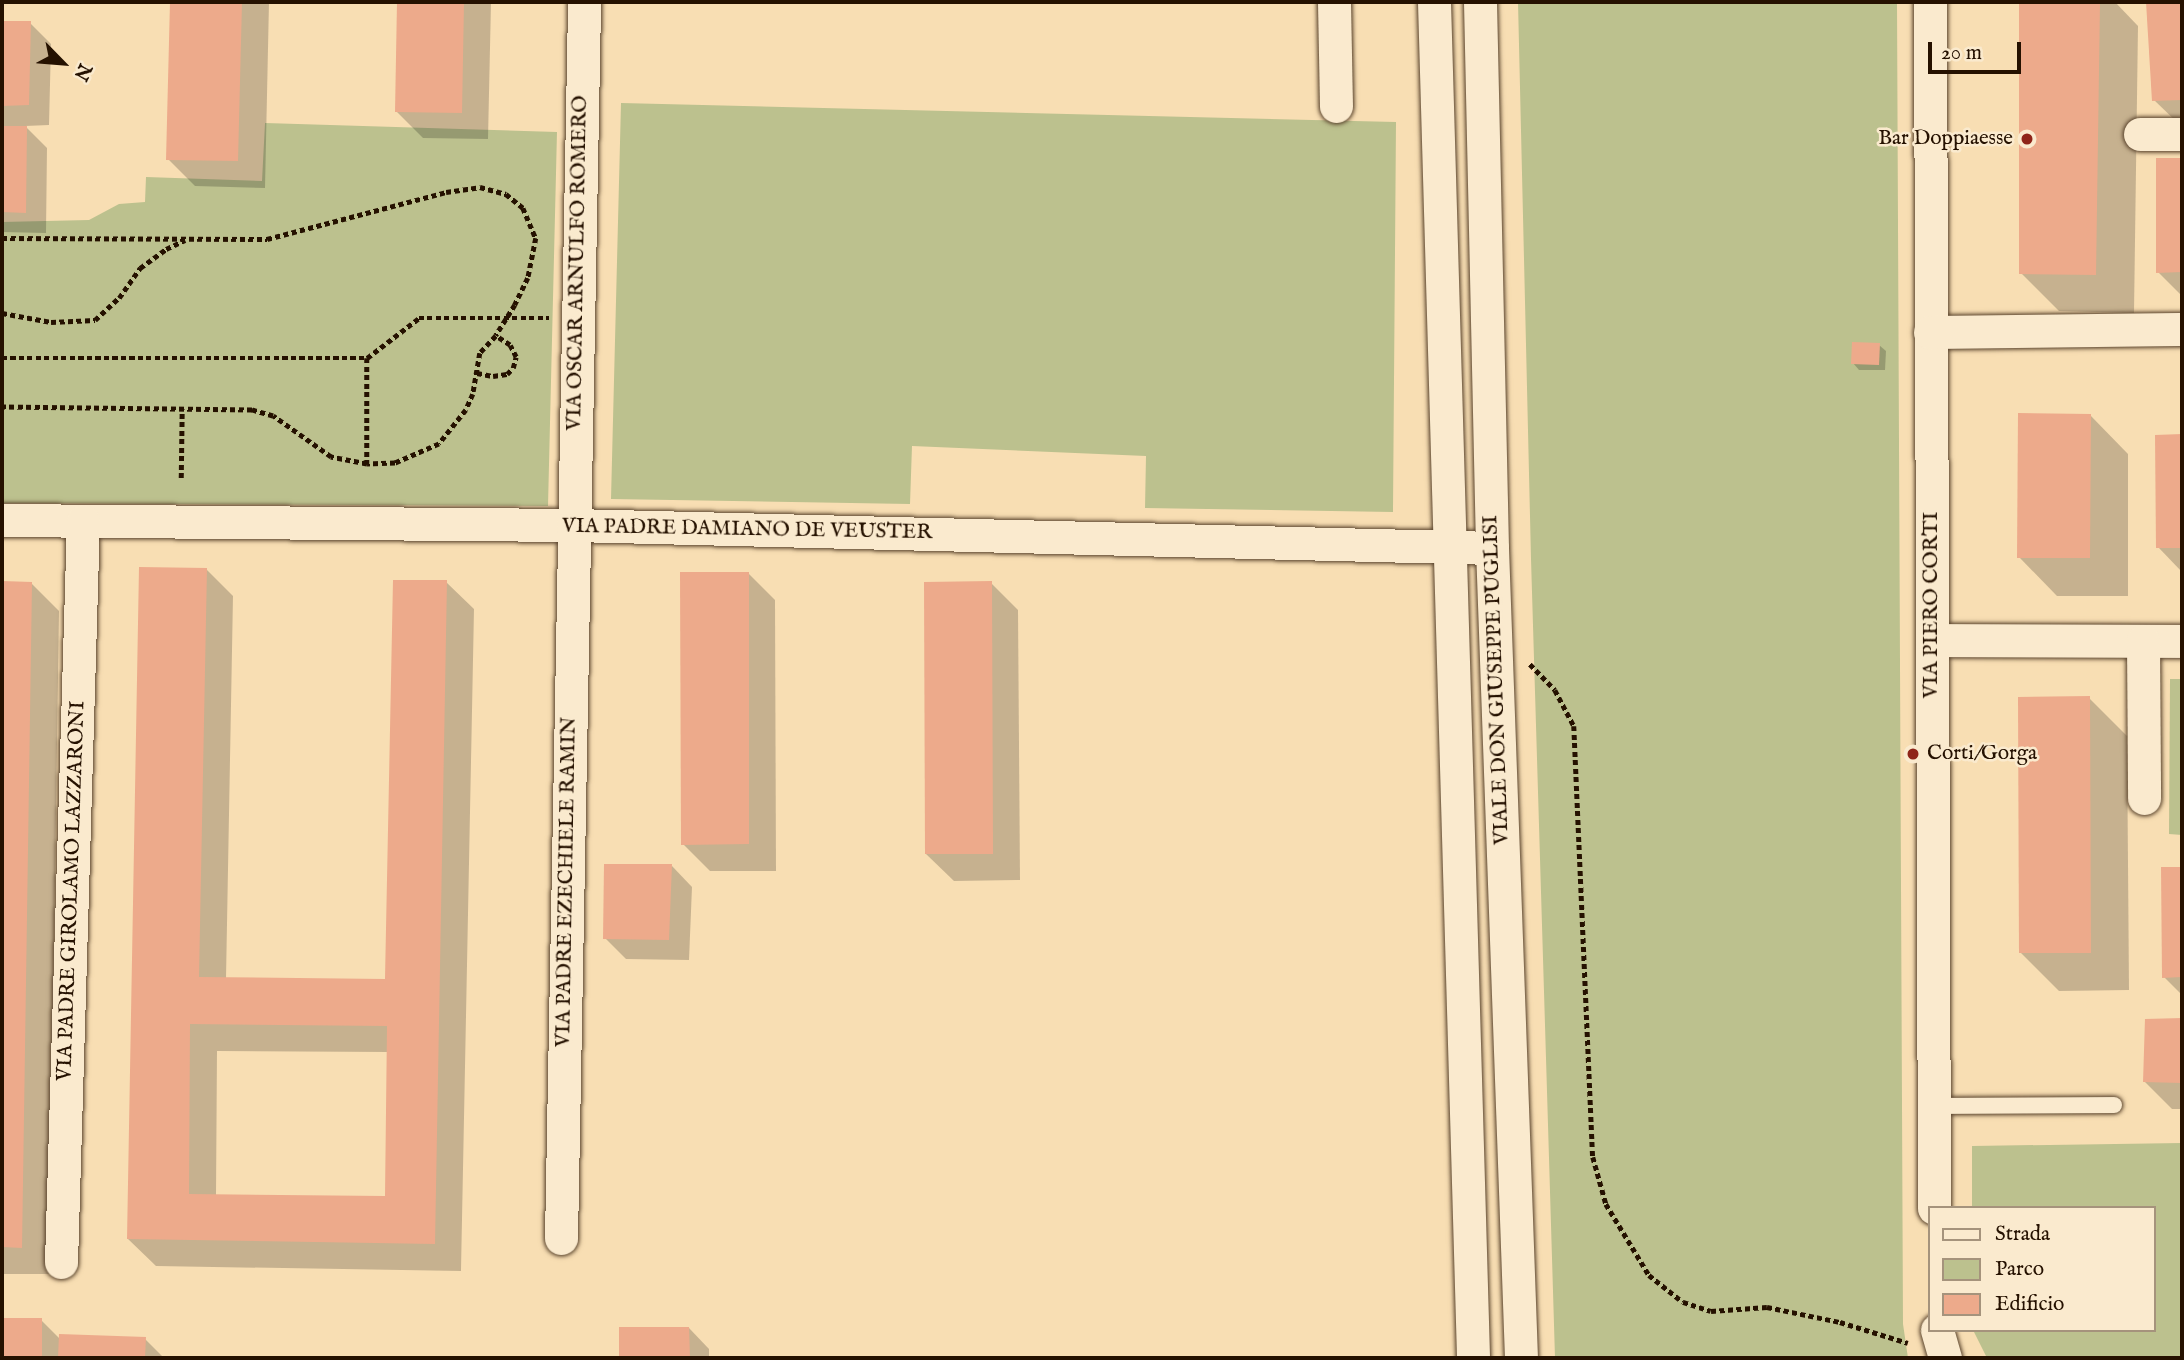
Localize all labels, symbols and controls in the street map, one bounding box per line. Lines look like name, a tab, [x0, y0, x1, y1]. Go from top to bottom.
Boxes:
north arrow	[28, 28, 98, 98]
scale bar	[1932, 28, 2025, 72]
text: 20 m	[1941, 40, 1982, 67]
text: N	[68, 59, 96, 84]
street label: VIA OSCAR ARNULFO ROMERO	[562, 95, 594, 431]
place label: Bar Doppiaesse	[1878, 126, 2013, 152]
marker: Bar Doppiaesse	[2019, 131, 2035, 147]
street label: VIA PIERO CORTI	[1919, 512, 1945, 698]
street label: VIA PADRE DAMIANO DE VEUSTER	[562, 514, 932, 546]
street label: VIALE DON GIUSEPPE PUGLISI	[1479, 515, 1515, 845]
street label: VIA PADRE GIROLAMO LAZZARONI	[53, 700, 91, 1082]
street label: VIA PADRE EZECHIELE RAMIN	[552, 717, 582, 1047]
place label: Corti/Gorga	[1927, 741, 2037, 767]
marker: Corti/Gorga	[1905, 746, 1921, 762]
legend	[1928, 1206, 2156, 1332]
text: Strada	[1995, 1221, 2050, 1248]
text: Parco	[1995, 1256, 2044, 1283]
text: Edificio	[1995, 1291, 2064, 1318]

